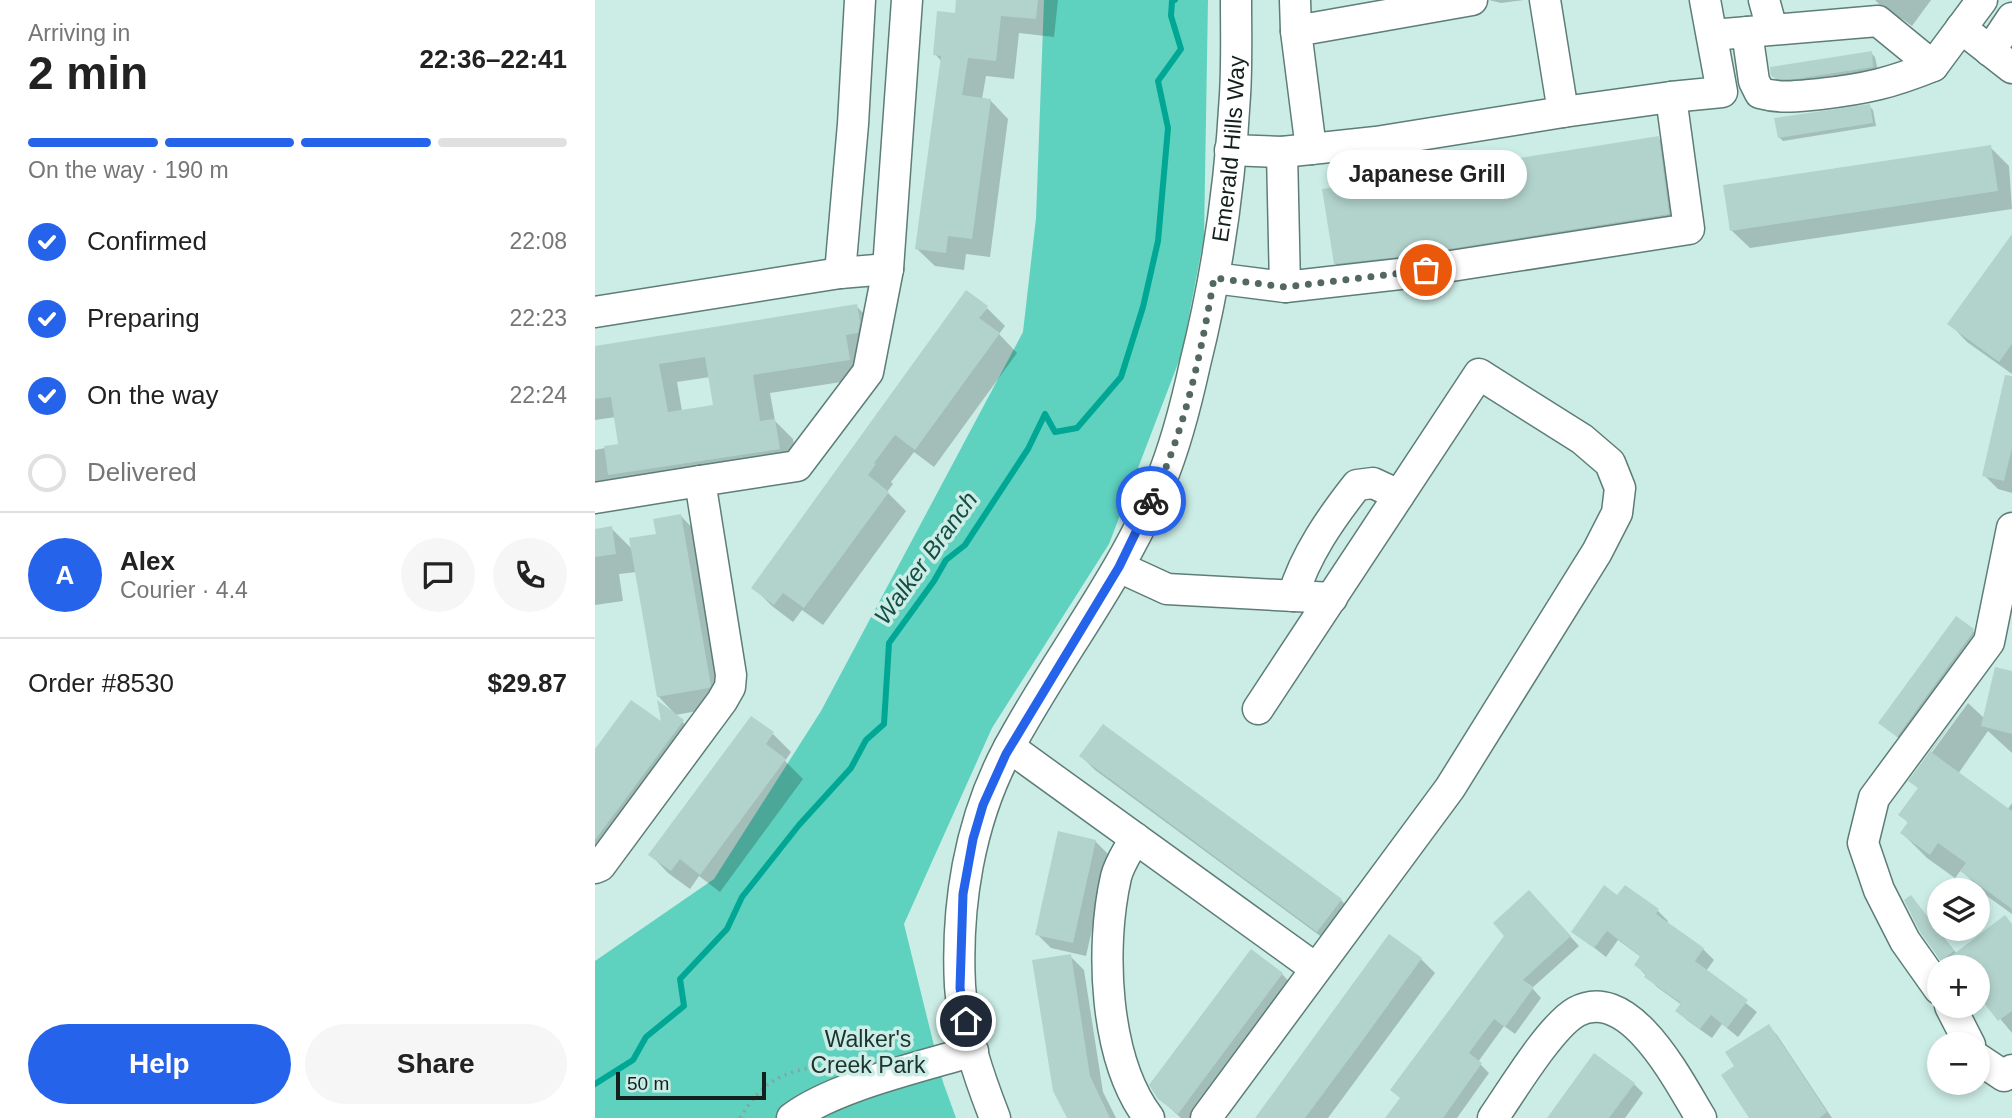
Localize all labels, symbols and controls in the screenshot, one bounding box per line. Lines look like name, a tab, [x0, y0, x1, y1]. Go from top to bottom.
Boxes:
text: Arriving in	[28, 20, 130, 46]
text: 22:36–22:41	[420, 44, 567, 74]
text: 2 min	[28, 47, 148, 99]
street label: Emerald Hills Way	[1207, 55, 1249, 244]
callout: Japanese Grill	[1326, 151, 1526, 200]
text: On the way · 190 m	[28, 157, 229, 183]
text: Japanese Grill	[1348, 161, 1506, 187]
icon: check	[28, 223, 66, 261]
text: Confirmed	[87, 226, 207, 256]
text: 22:08	[509, 228, 567, 254]
pin	[1396, 240, 1456, 300]
icon: bag	[1407, 251, 1445, 289]
icon: check	[28, 300, 66, 338]
text: Preparing	[87, 303, 200, 333]
text: 22:23	[509, 305, 567, 331]
icon: check	[28, 377, 66, 415]
text: On the way	[87, 380, 219, 410]
text: 22:24	[509, 382, 567, 408]
text: Delivered	[87, 457, 197, 487]
courier	[1116, 466, 1186, 536]
icon: bike	[1132, 482, 1170, 520]
water label: Walker Branch	[869, 486, 983, 629]
button: chat	[401, 538, 475, 612]
button: phone	[493, 538, 567, 612]
text: Alex	[120, 546, 175, 576]
text: A	[56, 560, 74, 590]
text: Courier · 4.4	[120, 577, 248, 603]
text: Order #8530	[28, 668, 174, 698]
text: $29.87	[487, 668, 567, 698]
map controls	[1927, 878, 1990, 1095]
button: layers	[1927, 878, 1990, 941]
button: +	[1927, 955, 1990, 1018]
pin	[936, 991, 996, 1051]
icon: home	[947, 1002, 985, 1040]
button: Help	[28, 1024, 291, 1104]
button: Share	[305, 1024, 567, 1104]
park label: Walker's Creek Park	[810, 1026, 926, 1078]
button: −	[1927, 1032, 1990, 1095]
scale bar	[616, 1069, 767, 1101]
text: 50 m	[627, 1073, 669, 1094]

